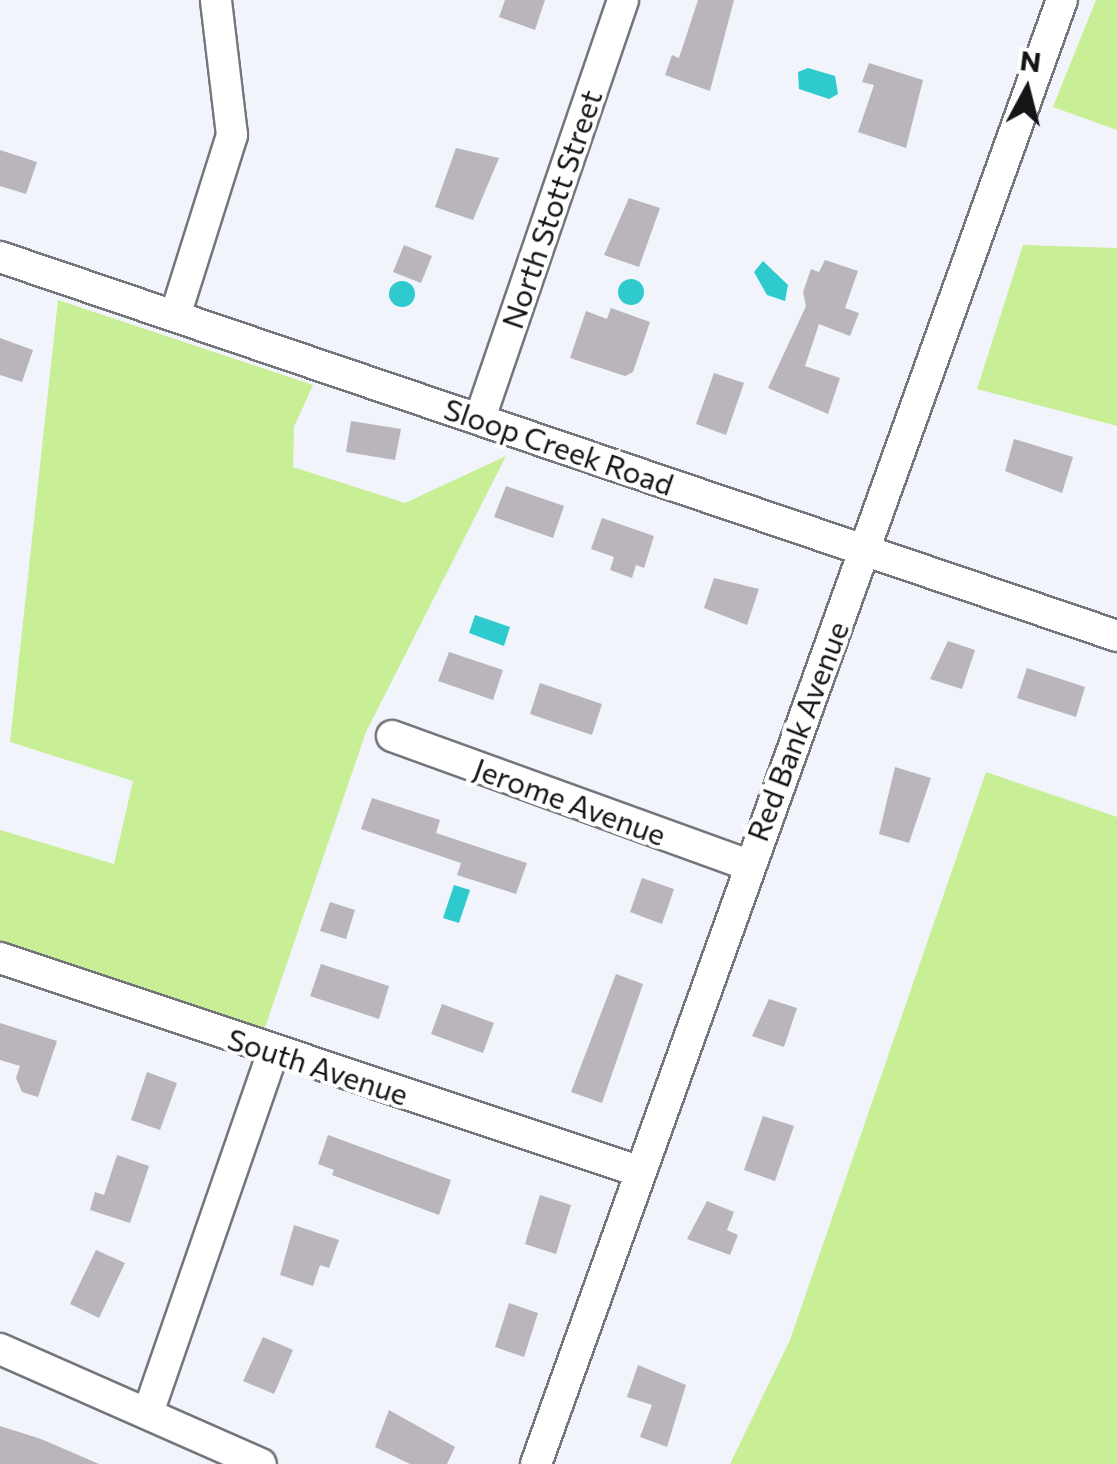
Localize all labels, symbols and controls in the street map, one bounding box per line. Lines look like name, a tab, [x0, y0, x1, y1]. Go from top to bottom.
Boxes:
north arrow	[977, 40, 1077, 140]
text: N	[1018, 42, 1043, 78]
street label: North Stott Street	[493, 85, 609, 333]
street label: Sloop Creek Road	[440, 390, 678, 502]
street label: Red Bank Avenue	[739, 616, 855, 846]
street label: Jerome Avenue	[469, 750, 671, 852]
street label: South Avenue	[223, 1020, 413, 1112]

